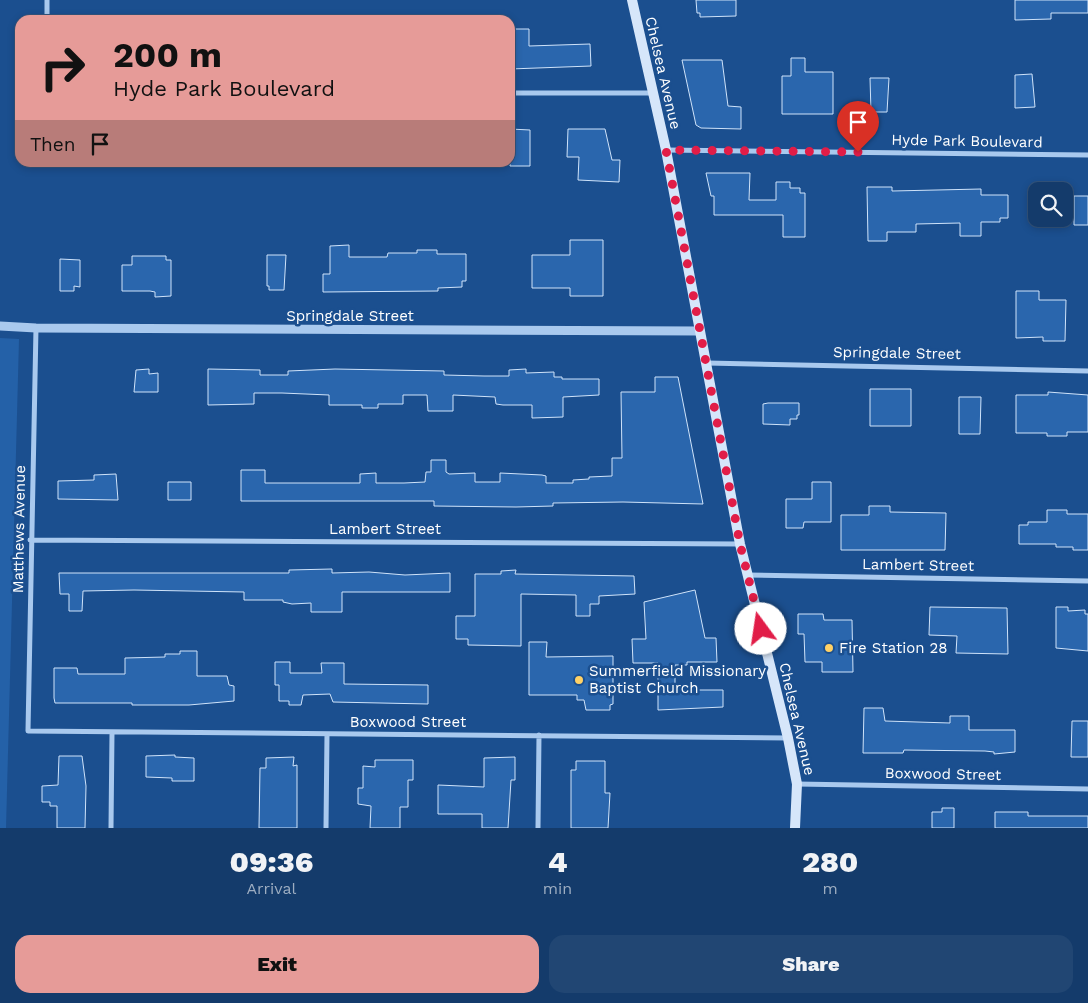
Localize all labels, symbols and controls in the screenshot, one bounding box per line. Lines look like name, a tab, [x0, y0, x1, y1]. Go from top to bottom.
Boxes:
street label: Chelsea Avenue	[641, 15, 685, 131]
text: 200 m	[113, 34, 222, 76]
icon: right	[30, 35, 95, 100]
text: Hyde Park Boulevard	[113, 76, 335, 101]
pin	[837, 101, 879, 152]
icon: arrive	[844, 108, 872, 136]
icon: arrive	[86, 130, 114, 158]
street label: Hyde Park Boulevard	[891, 131, 1043, 151]
text: Then	[30, 133, 76, 156]
map controls	[1028, 182, 1073, 227]
button: search	[1028, 182, 1073, 227]
street label: Springdale Street	[286, 307, 415, 325]
street label: Springdale Street	[833, 343, 962, 363]
street label: Matthews Avenue	[9, 465, 29, 593]
street label: Lambert Street	[329, 520, 442, 538]
street label: Lambert Street	[862, 555, 975, 575]
position arrow	[734, 602, 786, 654]
place label: Fire Station 28	[839, 639, 948, 657]
marker: Fire Station 28	[823, 642, 835, 654]
street label: Chelsea Avenue	[775, 661, 819, 777]
place label: Summerfield Missionary Baptist Church	[589, 662, 766, 697]
marker: Summerfield Missionary Baptist Church	[573, 674, 585, 686]
street label: Boxwood Street	[350, 713, 467, 731]
street label: Boxwood Street	[885, 764, 1002, 784]
text: 09:36	[230, 844, 313, 879]
text: 4	[548, 844, 567, 879]
text: 280	[802, 844, 858, 879]
text: Arrival	[246, 879, 296, 898]
text: min	[543, 879, 572, 898]
text: m	[823, 879, 838, 898]
button: Exit	[15, 935, 539, 993]
button: Share	[549, 935, 1073, 993]

